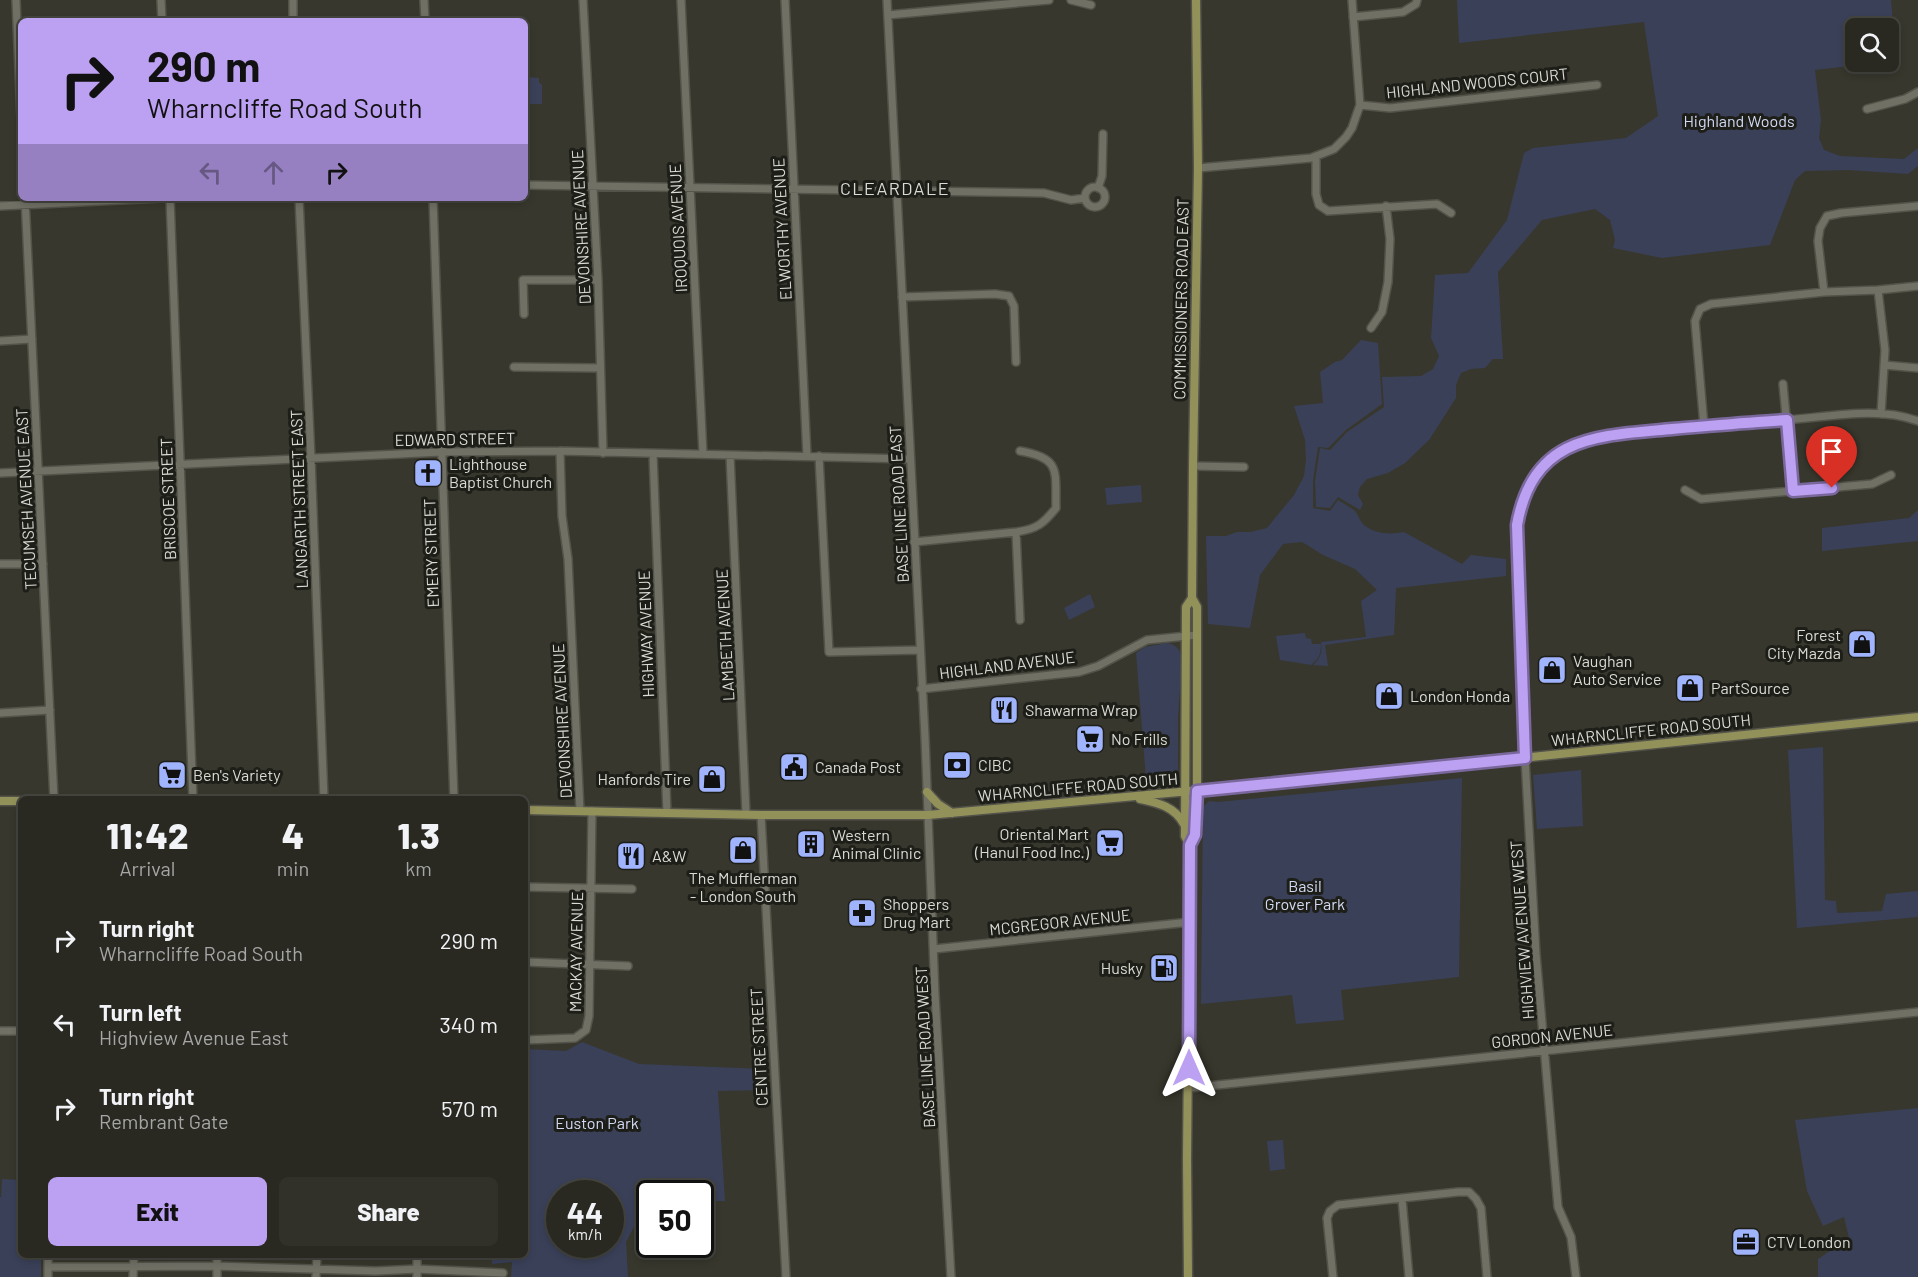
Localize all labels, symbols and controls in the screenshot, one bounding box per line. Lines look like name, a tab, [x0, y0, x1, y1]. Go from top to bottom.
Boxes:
map controls	[1845, 18, 1899, 72]
button: search	[1845, 18, 1899, 72]
text: 290 m	[147, 40, 260, 90]
icon: right	[48, 42, 126, 120]
street label: HIGHLAND WOODS COURT	[1385, 63, 1569, 102]
text: Wharncliffe Road South	[147, 91, 423, 123]
park label: Highland Woods	[1683, 111, 1795, 130]
street label: DEVONSHIRE AVENUE	[567, 149, 594, 305]
icon: left	[194, 156, 227, 189]
icon: ahead	[257, 156, 290, 189]
icon: right	[320, 156, 353, 189]
street label: ELWORTHY AVENUE	[768, 158, 795, 301]
street label: IROQUOIS AVENUE	[665, 163, 690, 293]
district label: CLEARDALE	[840, 177, 950, 199]
street label: COMMISSIONERS ROAD EAST	[1169, 198, 1192, 400]
street label: TECUMSEH AVENUE EAST	[11, 408, 40, 590]
street label: LANGARTH STREET EAST	[286, 409, 311, 589]
street label: BASE LINE ROAD EAST	[885, 425, 912, 583]
pin	[1806, 426, 1857, 488]
street label: EDWARD STREET	[394, 428, 516, 449]
icon: arrive	[1815, 435, 1848, 468]
street label: BRISCOE STREET	[156, 438, 179, 560]
place label: Lighthouse Baptist Church	[449, 454, 552, 491]
church icon: Lighthouse Baptist Church	[412, 457, 444, 489]
street label: EMERY STREET	[419, 498, 442, 608]
street label: LAMBETH AVENUE	[712, 569, 737, 701]
street label: HIGHWAY AVENUE	[634, 570, 657, 698]
place label: Forest City Mazda	[1767, 625, 1841, 662]
shop icon: Forest City Mazda	[1846, 628, 1878, 660]
street label: DEVONSHIRE AVENUE	[548, 643, 575, 799]
street label: HIGHLAND AVENUE	[938, 647, 1076, 682]
place label: Vaughan Auto Service	[1573, 651, 1661, 688]
shop icon: Vaughan Auto Service	[1536, 654, 1568, 686]
shop icon: PartSource	[1674, 672, 1706, 704]
place label: PartSource	[1711, 678, 1790, 697]
shop icon: London Honda	[1373, 680, 1405, 712]
place label: London Honda	[1410, 686, 1510, 705]
restaurant icon: Shawarma Wrap	[988, 694, 1020, 726]
place label: Shawarma Wrap	[1025, 700, 1138, 719]
street label: WHARNCLIFFE ROAD SOUTH	[1550, 710, 1752, 749]
supermarket icon: No Frills	[1074, 723, 1106, 755]
place label: No Frills	[1111, 729, 1168, 748]
bank icon: CIBC	[941, 749, 973, 781]
public building icon: Canada Post	[778, 751, 810, 783]
place label: CIBC	[978, 755, 1012, 774]
place label: Canada Post	[815, 757, 901, 776]
supermarket icon: Ben's Variety	[156, 759, 188, 791]
shop icon: Hanfords Tire	[696, 763, 728, 795]
place label: Ben's Variety	[193, 765, 281, 784]
street label: WHARNCLIFFE ROAD SOUTH	[977, 768, 1179, 805]
place label: Hanfords Tire	[597, 769, 691, 788]
text: 11:42	[106, 813, 189, 856]
text: 4	[282, 813, 304, 856]
text: 1.3	[398, 813, 440, 856]
place label: Oriental Mart (Hanul Food Inc.)	[974, 824, 1090, 861]
place label: Western Animal Clinic	[832, 825, 921, 862]
supermarket icon: Oriental Mart (Hanul Food Inc.)	[1094, 827, 1126, 859]
building icon: Western Animal Clinic	[795, 828, 827, 860]
shop icon: The Mufflerman - London South	[727, 834, 759, 866]
restaurant icon: A&W	[615, 840, 647, 872]
street label: HIGHVIEW AVENUE WEST	[1506, 840, 1537, 1020]
place label: A&W	[652, 846, 686, 865]
text: Arrival	[119, 856, 175, 880]
text: min	[277, 856, 309, 880]
text: km	[405, 856, 432, 880]
place label: The Mufflerman - London South	[689, 868, 797, 905]
park label: Basil Grover Park	[1265, 876, 1345, 913]
street label: MACKAY AVENUE	[565, 892, 586, 1012]
place label: Shoppers Drug Mart	[883, 894, 951, 931]
pharmacy icon: Shoppers Drug Mart	[846, 897, 878, 929]
street label: MCGREGOR AVENUE	[988, 905, 1131, 938]
text: Turn right	[99, 915, 194, 941]
icon: right	[48, 924, 81, 957]
text: 290 m	[440, 927, 498, 953]
text: Wharncliffe Road South	[99, 941, 303, 965]
fuel station icon: Husky	[1148, 952, 1180, 984]
place label: Husky	[1101, 958, 1144, 977]
street label: BASE LINE ROAD WEST	[911, 966, 938, 1128]
street label: CENTRE STREET	[746, 987, 771, 1107]
text: Turn left	[99, 999, 182, 1025]
icon: left	[48, 1008, 81, 1041]
text: 340 m	[440, 1011, 498, 1037]
street label: GORDON AVENUE	[1490, 1020, 1614, 1051]
text: Highview Avenue East	[99, 1025, 289, 1049]
position arrow	[1157, 1036, 1221, 1100]
text: Turn right	[99, 1083, 194, 1109]
icon: right	[48, 1092, 81, 1125]
text: 570 m	[441, 1095, 498, 1121]
text: Rembrant Gate	[99, 1109, 229, 1133]
park label: Euston Park	[555, 1113, 639, 1132]
button: Exit	[48, 1177, 267, 1246]
button: Share	[279, 1177, 498, 1246]
speed limit sign: 50	[636, 1180, 714, 1258]
text: 44	[567, 1194, 603, 1230]
text: km/h	[568, 1225, 602, 1243]
office icon: CTV London	[1730, 1226, 1762, 1258]
place label: CTV London	[1767, 1232, 1851, 1251]

